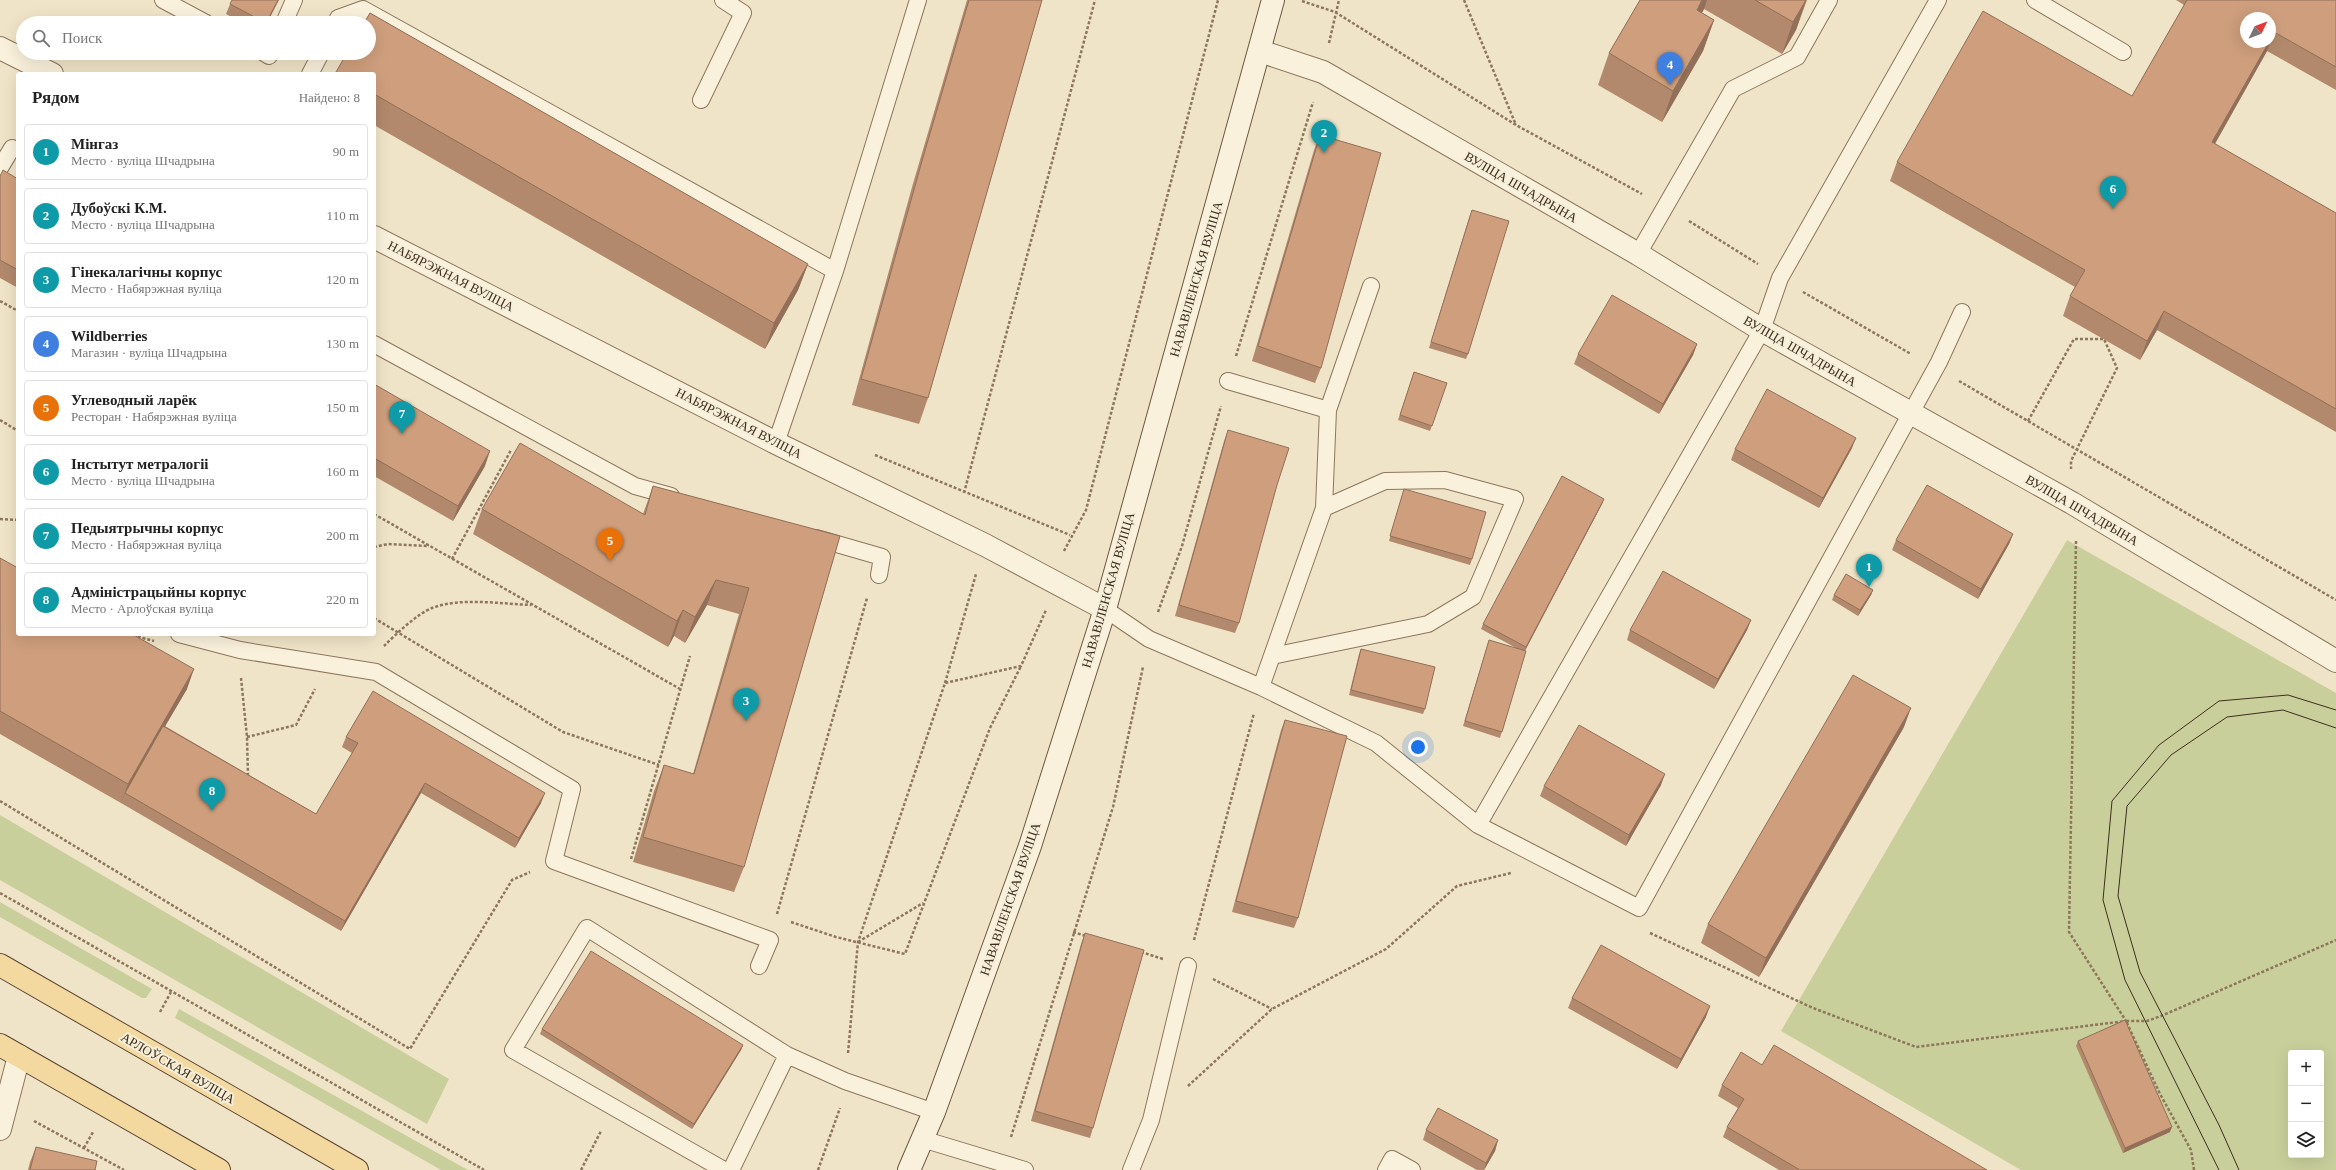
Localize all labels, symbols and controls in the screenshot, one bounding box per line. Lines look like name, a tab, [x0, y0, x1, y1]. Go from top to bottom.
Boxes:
north arrow	[2240, 12, 2276, 48]
search box	[16, 16, 376, 60]
icon: search	[30, 27, 52, 49]
text: Поиск	[62, 30, 102, 46]
pin: 4	[1657, 52, 1683, 85]
text: Рядом	[32, 88, 80, 107]
text: Найдено: 8	[299, 90, 360, 105]
pin: 2	[1311, 120, 1337, 153]
text: Мінгаз	[71, 136, 118, 152]
text: 1	[43, 144, 49, 159]
text: 90 m	[333, 144, 359, 159]
street label: ВУЛІЦА ШЧАДРЫНА	[1462, 149, 1581, 226]
text: Место · вуліца Шчадрына	[71, 153, 215, 168]
pin: 6	[2100, 176, 2126, 209]
street label: НАВАВІЛЕНСКАЯ ВУЛІЦА	[1167, 199, 1226, 358]
text: Дубоўскі К.М.	[71, 200, 167, 216]
text: 2	[43, 208, 49, 223]
text: 110 m	[327, 208, 359, 223]
text: Место · вуліца Шчадрына	[71, 217, 215, 232]
street label: НАБЯРЭЖНАЯ ВУЛІЦА	[385, 238, 517, 315]
text: Гінекалагічны корпус	[71, 264, 222, 280]
text: 3	[43, 272, 49, 287]
text: 120 m	[326, 272, 359, 287]
text: Место · Набярэжная вуліца	[71, 281, 222, 296]
street label: ВУЛІЦА ШЧАДРЫНА	[1741, 313, 1860, 390]
text: Wildberries	[71, 328, 147, 344]
text: 4	[43, 336, 49, 351]
text: 130 m	[326, 336, 359, 351]
text: Магазин · вуліца Шчадрына	[71, 345, 227, 360]
street label: НАБЯРЭЖНАЯ ВУЛІЦА	[673, 385, 805, 462]
text: Углеводный ларёк	[71, 392, 197, 408]
text: 5	[43, 400, 49, 415]
text: 150 m	[326, 400, 359, 415]
pin: 7	[389, 401, 415, 434]
text: Ресторан · Набярэжная вуліца	[71, 409, 237, 424]
text: Інстытут метралогіі	[71, 456, 208, 472]
text: 6	[43, 464, 49, 479]
text: 160 m	[326, 464, 359, 479]
street label: ВУЛІЦА ШЧАДРЫНА	[2023, 472, 2142, 549]
text: Место · вуліца Шчадрына	[71, 473, 215, 488]
street label: НАВАВІЛЕНСКАЯ ВУЛІЦА	[1079, 510, 1138, 669]
text: Педыятрычны корпус	[71, 520, 223, 536]
text: 7	[43, 528, 49, 543]
text: 200 m	[326, 528, 359, 543]
pin: 5	[597, 528, 623, 561]
text: Место · Набярэжная вуліца	[71, 537, 222, 552]
pin: 1	[1856, 554, 1882, 587]
text: Адміністрацыйны корпус	[71, 584, 246, 600]
text: 8	[43, 592, 49, 607]
text: 220 m	[326, 592, 359, 607]
text: Место · Арлоўская вуліца	[71, 601, 214, 616]
pin: 3	[733, 688, 759, 721]
your location	[1408, 737, 1428, 757]
pin: 8	[199, 778, 225, 811]
street label: НАВАВІЛЕНСКАЯ ВУЛІЦА	[977, 820, 1044, 978]
street label: АРЛОЎСКАЯ ВУЛІЦА	[118, 1029, 238, 1107]
map controls	[2288, 1050, 2324, 1158]
button: +	[2288, 1050, 2324, 1086]
button: −	[2288, 1086, 2324, 1122]
button: layers	[2288, 1122, 2324, 1158]

